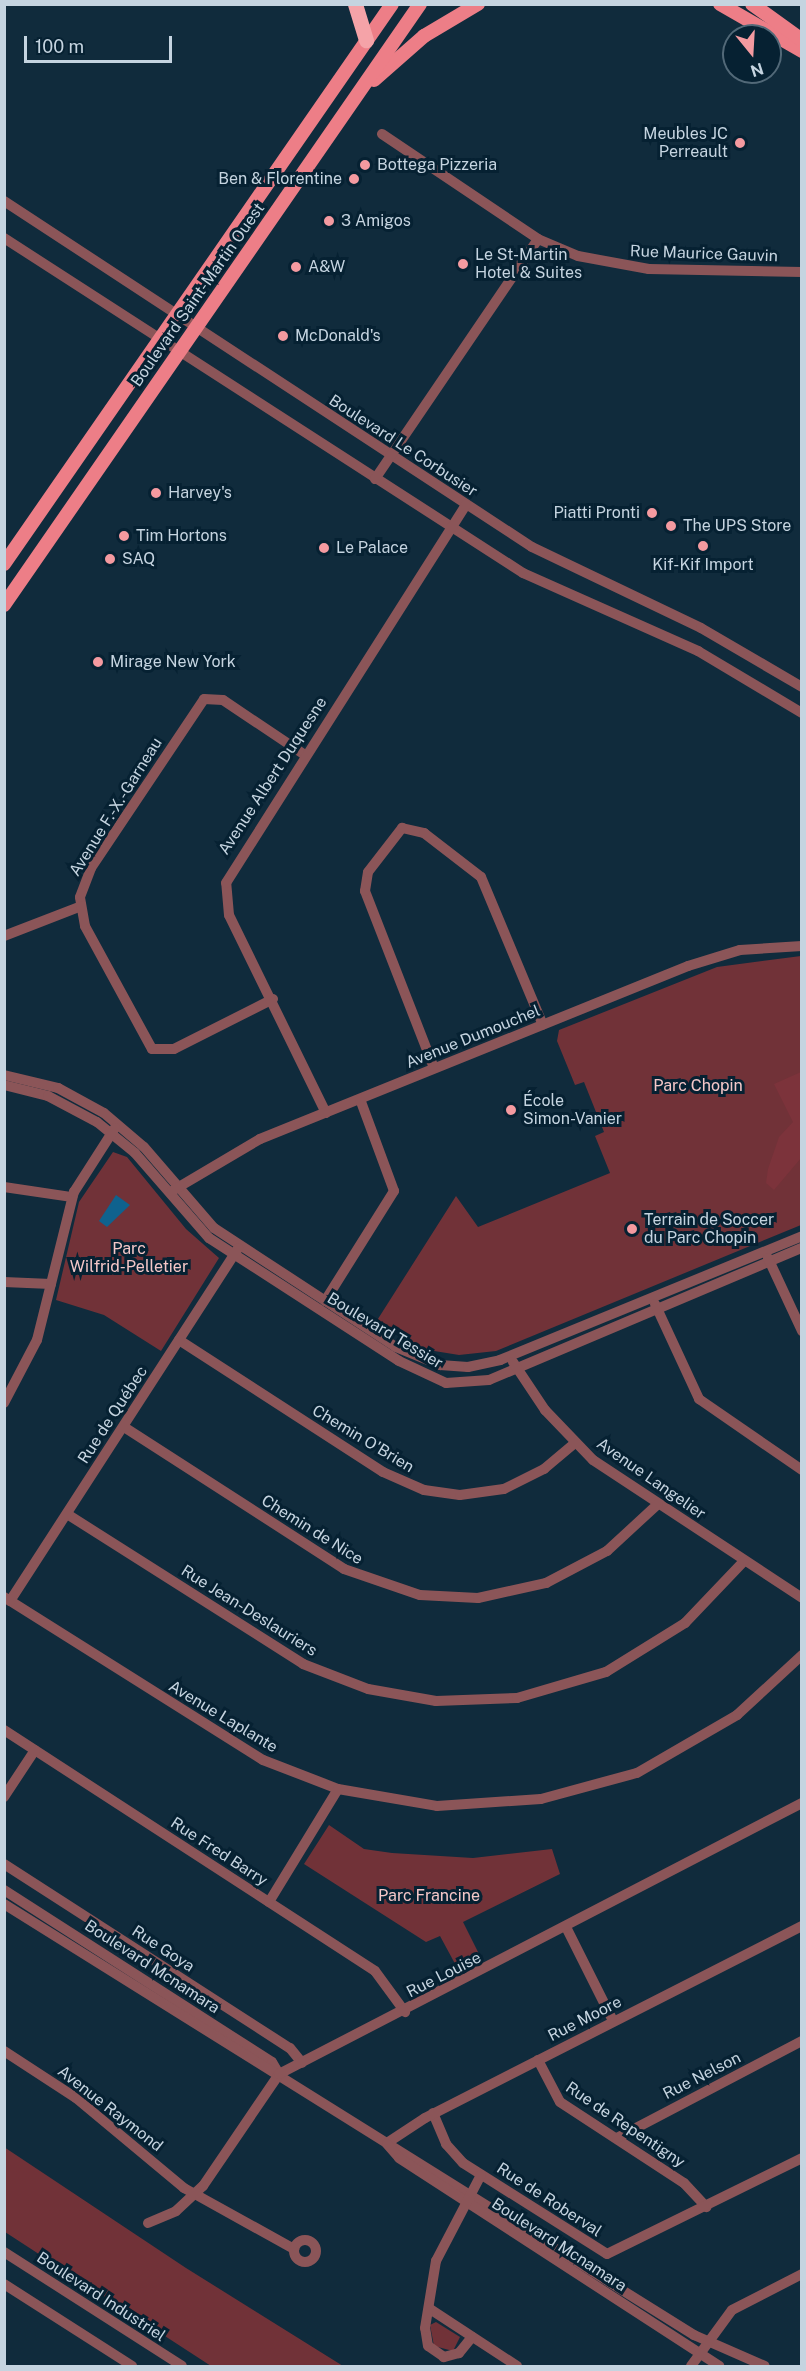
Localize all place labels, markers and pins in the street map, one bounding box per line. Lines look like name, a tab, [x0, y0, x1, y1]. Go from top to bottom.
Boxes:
place label: Meubles JC Perreault	[643, 124, 728, 162]
marker: Meubles JC Perreault	[733, 136, 747, 150]
place label: Bottega Pizzeria	[377, 155, 497, 175]
marker: Bottega Pizzeria	[358, 158, 372, 172]
place label: Ben & Florentine	[218, 169, 342, 189]
marker: Ben & Florentine	[347, 172, 361, 186]
place label: 3 Amigos	[341, 211, 411, 231]
marker: 3 Amigos	[322, 214, 336, 228]
place label: Le St-Martin Hotel & Suites	[475, 245, 582, 283]
place label: A&W	[308, 257, 345, 277]
marker: Le St-Martin Hotel & Suites	[456, 257, 470, 271]
marker: A&W	[289, 260, 303, 274]
place label: McDonald's	[295, 326, 381, 346]
marker: McDonald's	[276, 329, 290, 343]
place label: Harvey's	[168, 483, 232, 503]
marker: Harvey's	[149, 486, 163, 500]
place label: Piatti Pronti	[553, 503, 640, 523]
marker: Piatti Pronti	[645, 506, 659, 520]
place label: The UPS Store	[683, 516, 792, 536]
marker: The UPS Store	[664, 519, 678, 533]
place label: Tim Hortons	[136, 526, 227, 546]
marker: Tim Hortons	[117, 529, 131, 543]
place label: Le Palace	[336, 538, 408, 558]
marker: Kif-Kif Import	[696, 539, 710, 553]
marker: Le Palace	[317, 541, 331, 555]
place label: SAQ	[122, 549, 155, 569]
marker: SAQ	[103, 552, 117, 566]
place label: Kif-Kif Import	[652, 555, 754, 575]
place label: Mirage New York	[110, 652, 236, 672]
marker: Mirage New York	[91, 655, 105, 669]
place label: École Simon-Vanier	[523, 1091, 622, 1129]
marker: École Simon-Vanier	[504, 1103, 518, 1117]
place label: Terrain de Soccer du Parc Chopin	[644, 1210, 775, 1248]
marker: Terrain de Soccer du Parc Chopin	[625, 1222, 639, 1236]

